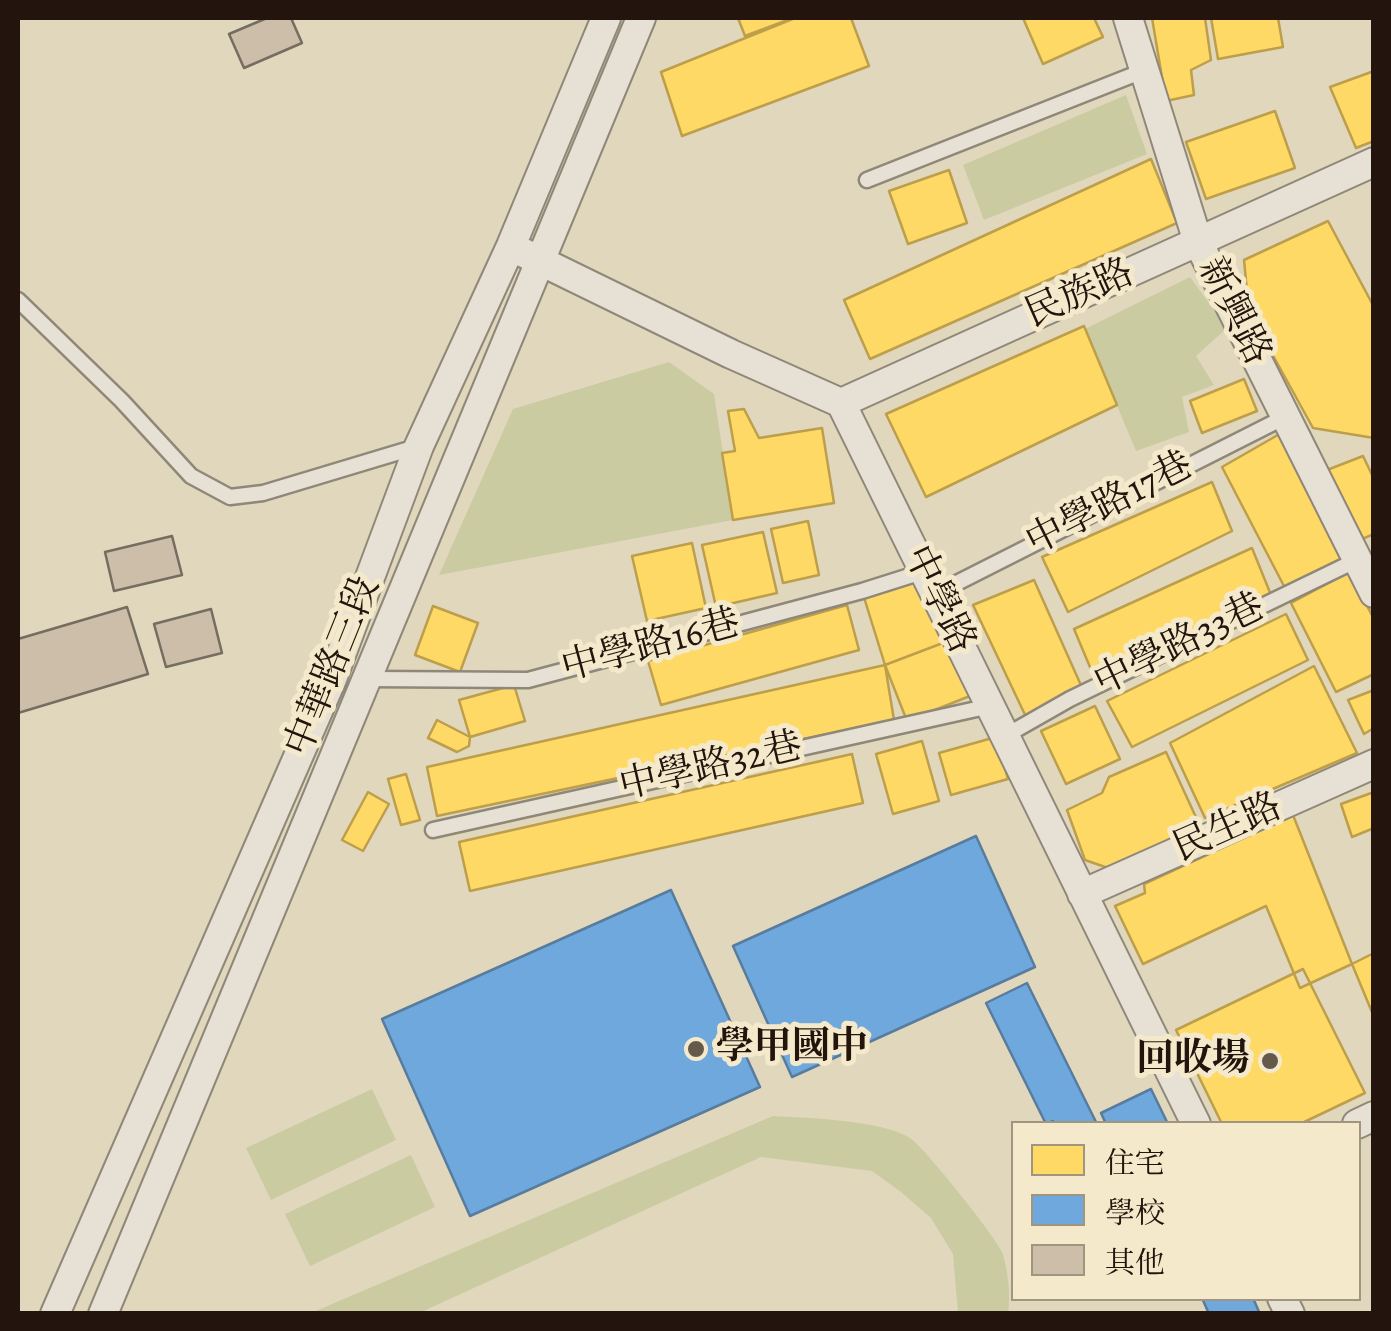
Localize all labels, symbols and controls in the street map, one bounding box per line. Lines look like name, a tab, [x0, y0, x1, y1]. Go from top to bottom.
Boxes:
street label: 民族路	[1019, 251, 1141, 339]
street label: 新興路	[1187, 251, 1279, 373]
street label: 中學路17巷	[1019, 444, 1201, 566]
street label: 中學路	[893, 539, 983, 661]
street label: 中華路三段	[277, 570, 391, 764]
street label: 中學路33巷	[1087, 585, 1273, 707]
street label: 中學路16巷	[557, 601, 745, 693]
street label: 中學路32巷	[615, 725, 807, 811]
street label: 民生路	[1167, 785, 1289, 873]
place label: 學甲國中	[716, 1026, 868, 1072]
marker: 學甲國中	[685, 1038, 707, 1060]
place label: 回收場	[1136, 1038, 1250, 1084]
marker: 回收場	[1259, 1050, 1281, 1072]
legend	[1011, 1121, 1361, 1301]
text: 住宅	[1105, 1143, 1165, 1183]
text: 學校	[1105, 1193, 1165, 1233]
text: 其他	[1105, 1243, 1165, 1283]

